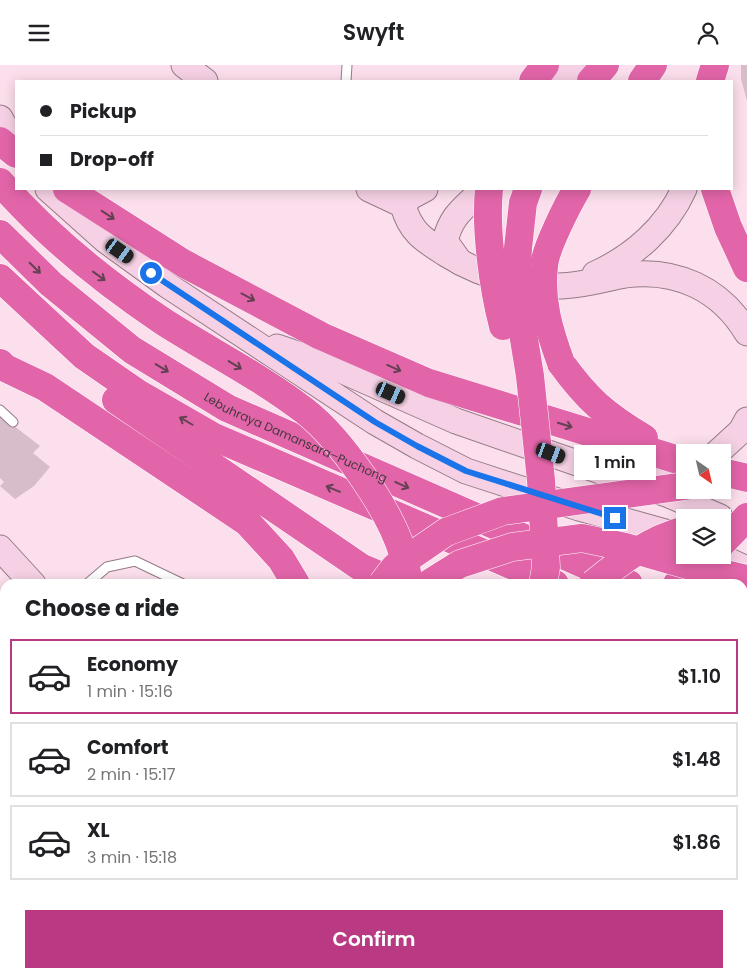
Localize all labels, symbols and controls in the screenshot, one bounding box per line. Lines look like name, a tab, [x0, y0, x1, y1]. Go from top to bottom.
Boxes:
text: Swyft	[343, 17, 404, 48]
icon: menu	[25, 19, 53, 47]
icon: person	[694, 19, 722, 47]
text: Pickup	[70, 98, 136, 125]
text: Drop-off	[70, 146, 154, 173]
one-way arrow	[101, 210, 115, 220]
car	[103, 236, 136, 266]
one-way arrow	[28, 262, 41, 274]
route start	[140, 262, 162, 284]
one-way arrow	[92, 271, 106, 281]
one-way arrow	[240, 293, 255, 302]
one-way arrow	[227, 360, 241, 370]
one-way arrow	[154, 364, 168, 374]
one-way arrow	[386, 364, 401, 374]
car	[374, 380, 407, 406]
street label: Lebuhraya Damansara–Puchong	[201, 388, 390, 486]
one-way arrow	[178, 416, 193, 426]
one-way arrow	[556, 420, 572, 430]
car	[534, 441, 567, 465]
north arrow	[676, 444, 731, 499]
map controls	[676, 444, 731, 564]
callout: 1 min	[574, 445, 656, 481]
text: 1 min	[594, 451, 636, 474]
one-way arrow	[394, 481, 409, 491]
one-way arrow	[326, 484, 341, 494]
route end	[604, 507, 626, 529]
button: layers	[676, 509, 731, 564]
text: Choose a ride	[25, 593, 179, 624]
text: Economy	[87, 651, 178, 678]
icon: car	[27, 654, 72, 699]
text: $1.10	[678, 663, 721, 690]
text: 1 min · 15:16	[87, 680, 173, 703]
text: Comfort	[87, 734, 169, 761]
icon: car	[27, 737, 72, 782]
text: $1.48	[672, 746, 721, 773]
text: 2 min · 15:17	[87, 763, 176, 786]
text: XL	[87, 817, 110, 844]
icon: car	[27, 820, 72, 865]
text: $1.86	[672, 829, 721, 856]
text: 3 min · 15:18	[87, 846, 177, 869]
button: Confirm	[25, 910, 723, 968]

